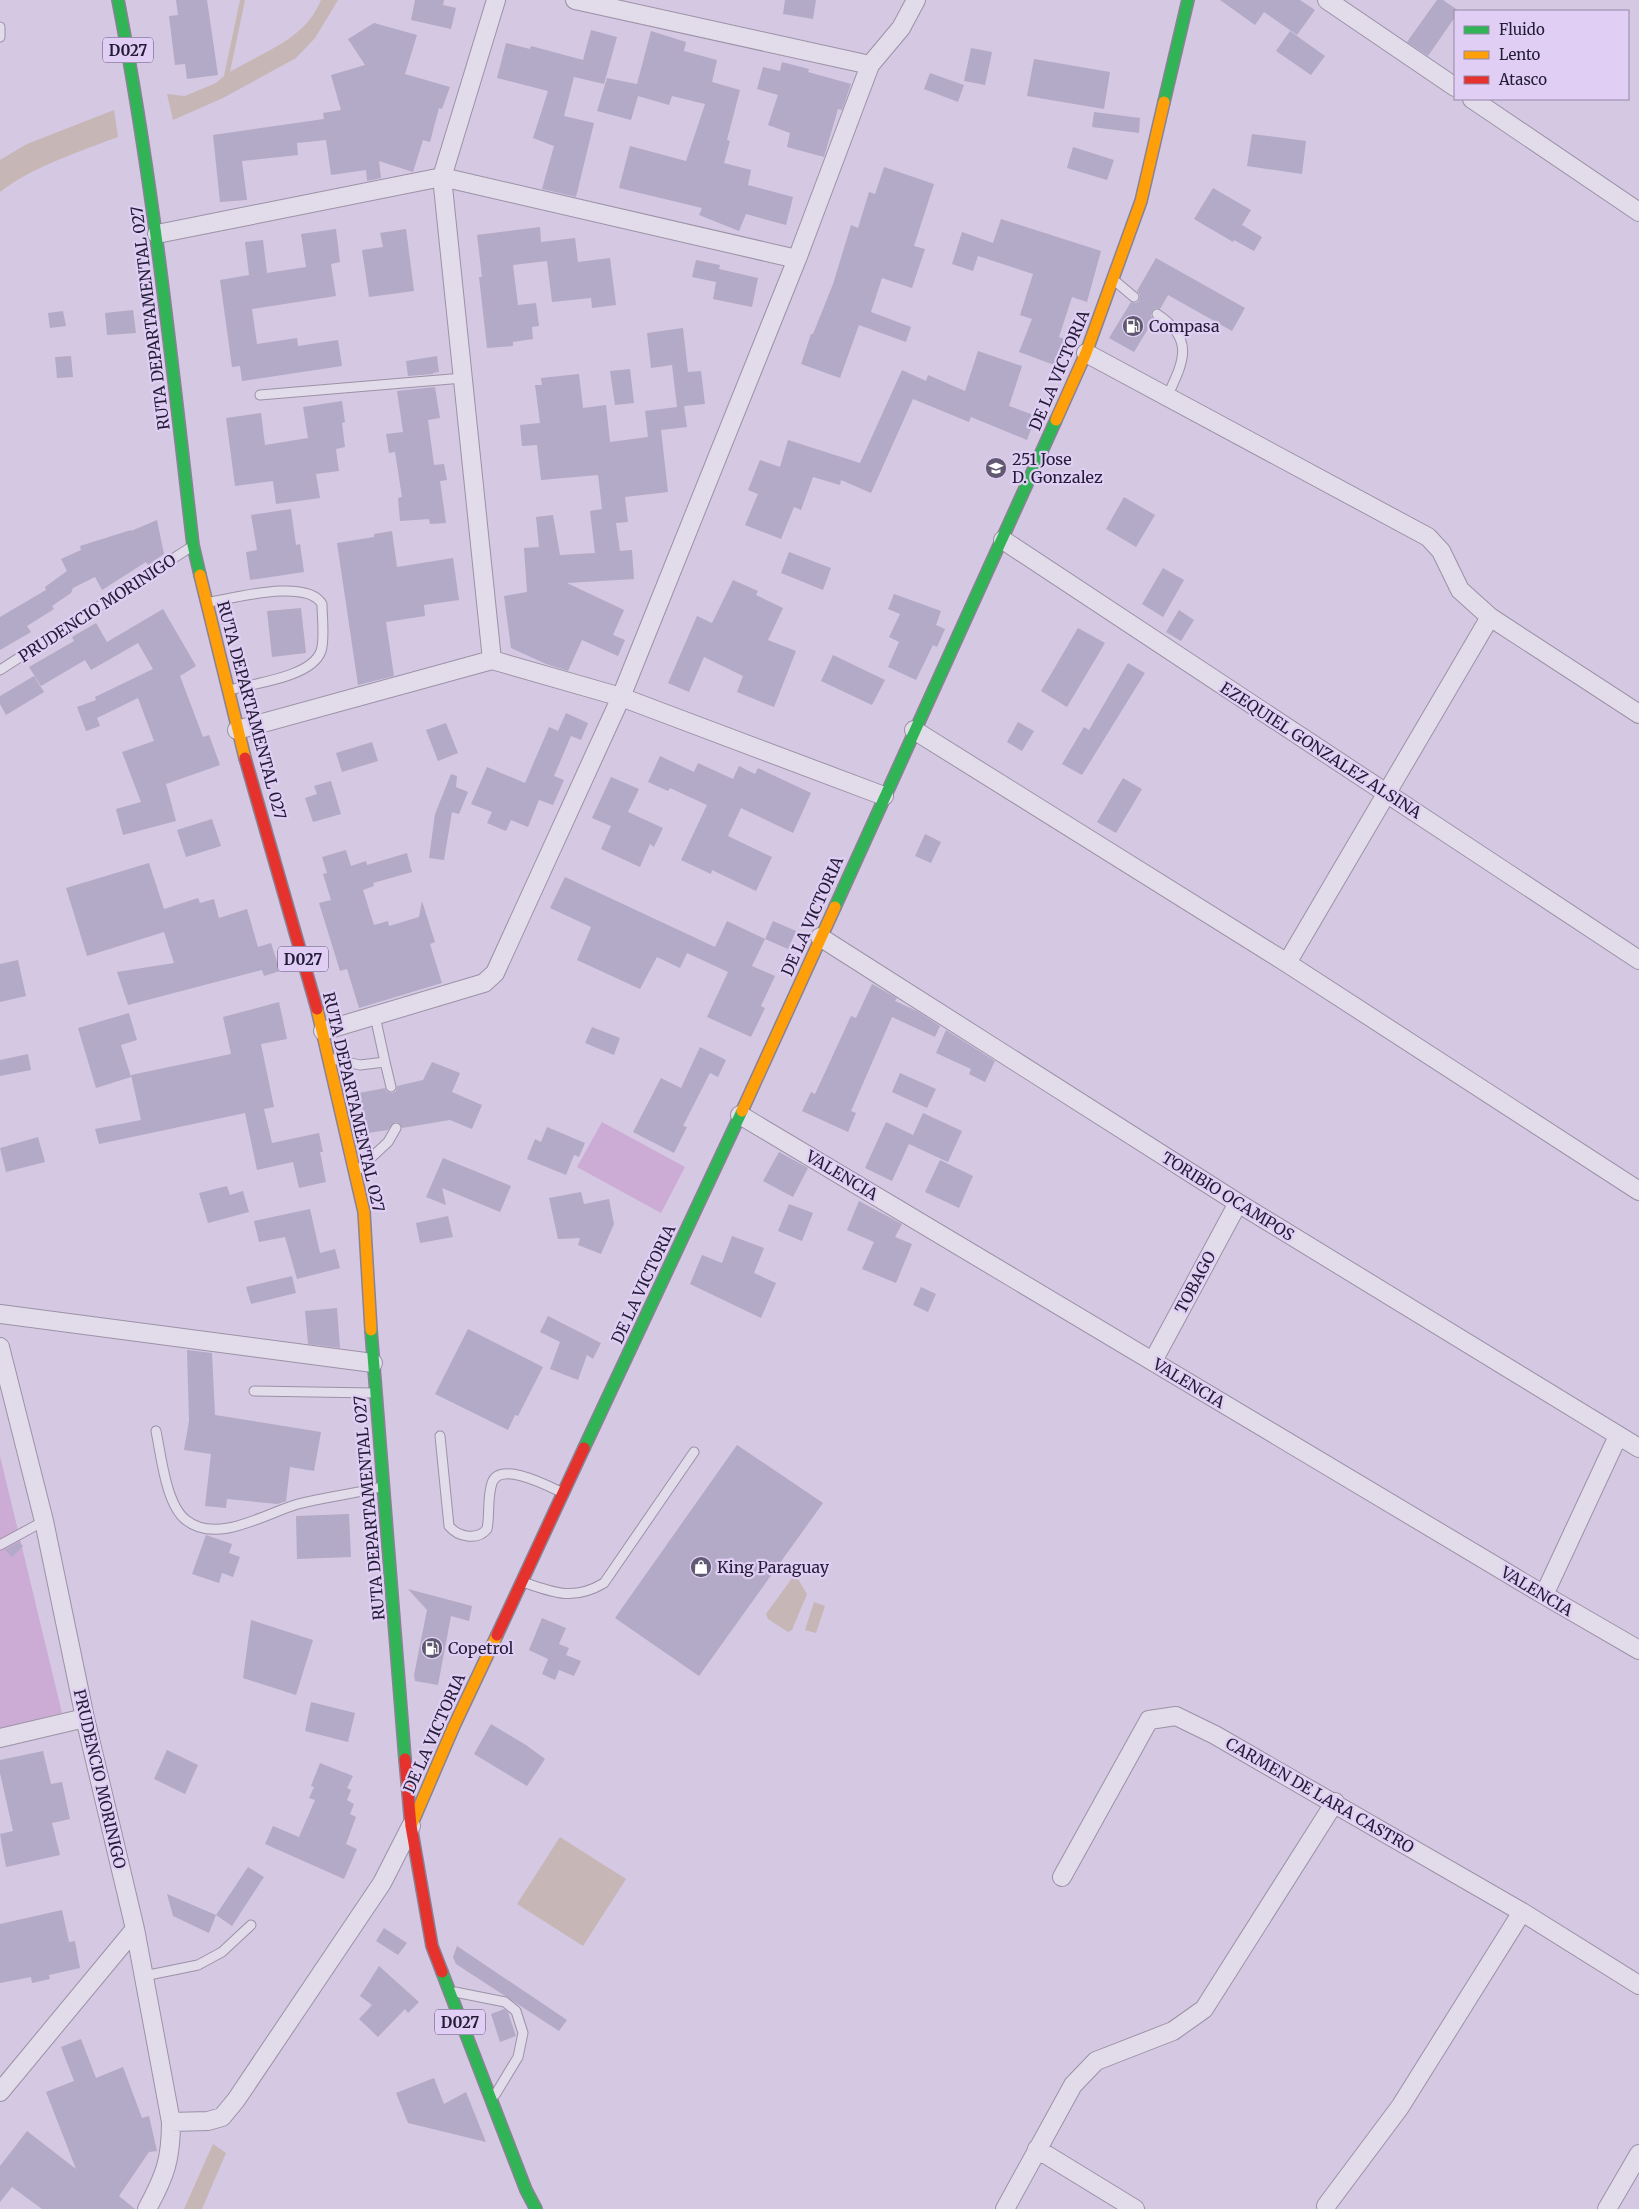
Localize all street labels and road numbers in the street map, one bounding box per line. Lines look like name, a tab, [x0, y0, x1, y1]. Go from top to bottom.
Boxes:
road number: D027	[103, 38, 153, 62]
street label: RUTA DEPARTAMENTAL 027	[126, 205, 174, 431]
street label: DE LA VICTORIA	[1025, 306, 1094, 433]
street label: PRUDENCIO MORINIGO	[14, 549, 180, 666]
street label: RUTA DEPARTAMENTAL 027	[213, 598, 291, 822]
street label: EZEQUIEL GONZALEZ ALSINA	[1217, 677, 1426, 823]
street label: DE LA VICTORIA	[777, 852, 848, 979]
road number: D027	[278, 946, 328, 972]
street label: RUTA DEPARTAMENTAL 027	[319, 990, 389, 1214]
street label: VALENCIA	[802, 1145, 882, 1205]
street label: TORIBIO OCAMPOS	[1158, 1147, 1298, 1245]
street label: DE LA VICTORIA	[607, 1221, 680, 1347]
street label: TOBAGO	[1170, 1247, 1220, 1317]
street label: VALENCIA	[1149, 1353, 1229, 1413]
street label: RUTA DEPARTAMENTAL 027	[349, 1395, 389, 1621]
street label: VALENCIA	[1497, 1561, 1577, 1621]
street label: DE LA VICTORIA	[399, 1669, 470, 1796]
street label: PRUDENCIO MORINIGO	[70, 1687, 131, 1871]
street label: CARMEN DE LARA CASTRO	[1222, 1733, 1418, 1857]
road number: D027	[435, 2010, 485, 2034]

